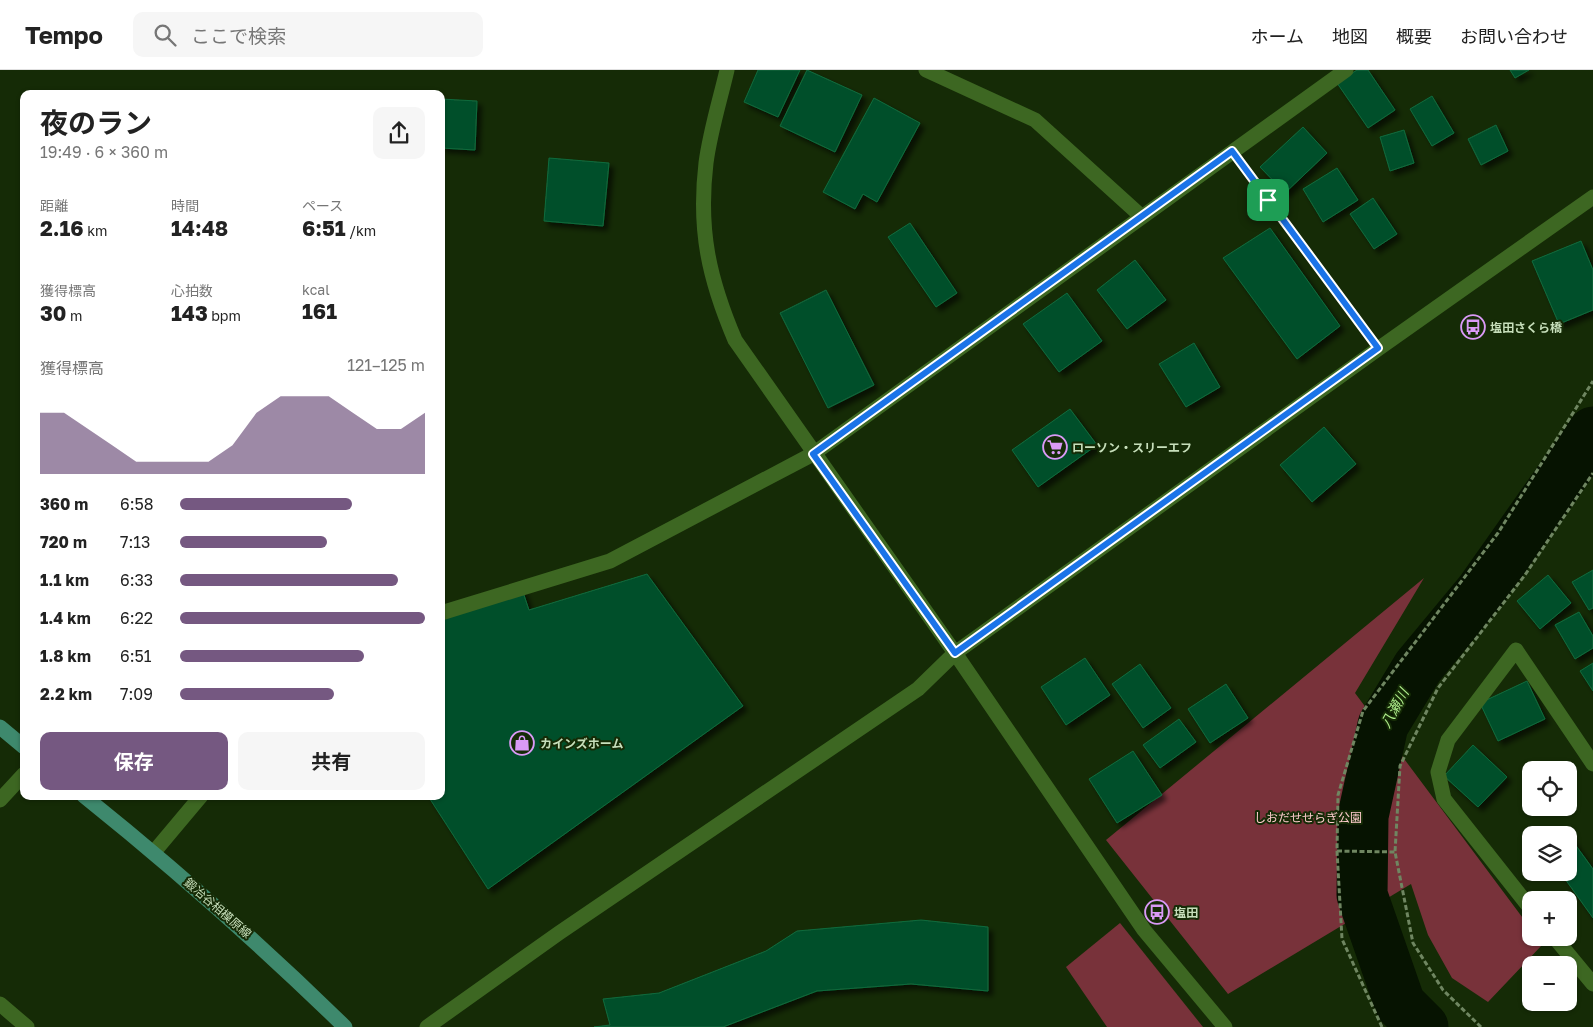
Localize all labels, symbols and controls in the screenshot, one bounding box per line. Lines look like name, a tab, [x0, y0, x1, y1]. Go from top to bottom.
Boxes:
search box	[133, 12, 483, 57]
text: Tempo	[25, 20, 103, 49]
icon: search	[151, 21, 179, 49]
text: ここで検索	[191, 24, 286, 47]
text: ホーム	[1251, 25, 1304, 47]
text: 地図	[1332, 25, 1368, 47]
text: 概要	[1396, 25, 1432, 47]
text: お問い合わせ	[1460, 25, 1568, 47]
text: 夜のラン	[40, 106, 152, 139]
button: share	[373, 107, 425, 159]
text: 19:49 · 6 × 360 m	[40, 142, 168, 162]
pin	[1247, 179, 1289, 221]
icon: arrive	[1254, 186, 1282, 214]
text: 距離	[40, 197, 68, 214]
text: 時間	[171, 197, 199, 214]
text: ペース	[302, 197, 343, 214]
text: 2.16	[40, 215, 84, 241]
text: 14:48	[171, 215, 228, 241]
text: 6:51	[302, 215, 346, 241]
text: km	[84, 222, 108, 239]
text: /km	[346, 222, 376, 239]
text: kcal	[302, 281, 330, 298]
text: 獲得標高	[40, 282, 96, 299]
text: 心拍数	[171, 282, 213, 299]
text: 161	[302, 298, 337, 324]
text: 30	[40, 300, 66, 326]
text: 143	[171, 300, 208, 326]
text: m	[66, 307, 82, 324]
text: bpm	[208, 307, 241, 324]
bus stop icon: 塩田さくら橋	[1460, 314, 1486, 340]
place label: 塩田さくら橋	[1490, 320, 1563, 335]
text: 121–125 m	[347, 355, 425, 375]
text: 獲得標高	[40, 358, 104, 378]
supermarket icon: ローソン・スリーエフ	[1042, 434, 1068, 460]
place label: ローソン・スリーエフ	[1072, 440, 1192, 455]
text: 360 m	[40, 494, 88, 514]
text: 6:58	[120, 494, 154, 514]
text: 720 m	[40, 532, 87, 552]
text: 7:13	[120, 532, 150, 552]
text: 1.1 km	[40, 570, 89, 590]
text: 6:33	[120, 570, 153, 590]
text: 1.4 km	[40, 608, 91, 628]
text: 6:22	[120, 608, 153, 628]
text: 1.8 km	[40, 646, 91, 666]
text: 6:51	[120, 646, 152, 666]
text: 2.2 km	[40, 684, 92, 704]
text: 7:09	[120, 684, 153, 704]
water label: 八瀬川	[1376, 684, 1413, 730]
shop icon: カインズホーム	[509, 730, 535, 756]
button: 保存	[40, 732, 228, 790]
button: 共有	[238, 732, 425, 790]
place label: カインズホーム	[540, 736, 623, 751]
map controls	[1522, 761, 1577, 1011]
button: locate	[1522, 761, 1577, 816]
park label: しおだせせらぎ公園	[1254, 810, 1362, 825]
button: layers	[1522, 826, 1577, 881]
street label: 鍛冶谷相模原線	[181, 875, 255, 941]
button: +	[1522, 891, 1577, 946]
bus stop icon: 塩田	[1144, 899, 1170, 925]
place label: 塩田	[1174, 905, 1198, 920]
button: −	[1522, 956, 1577, 1011]

